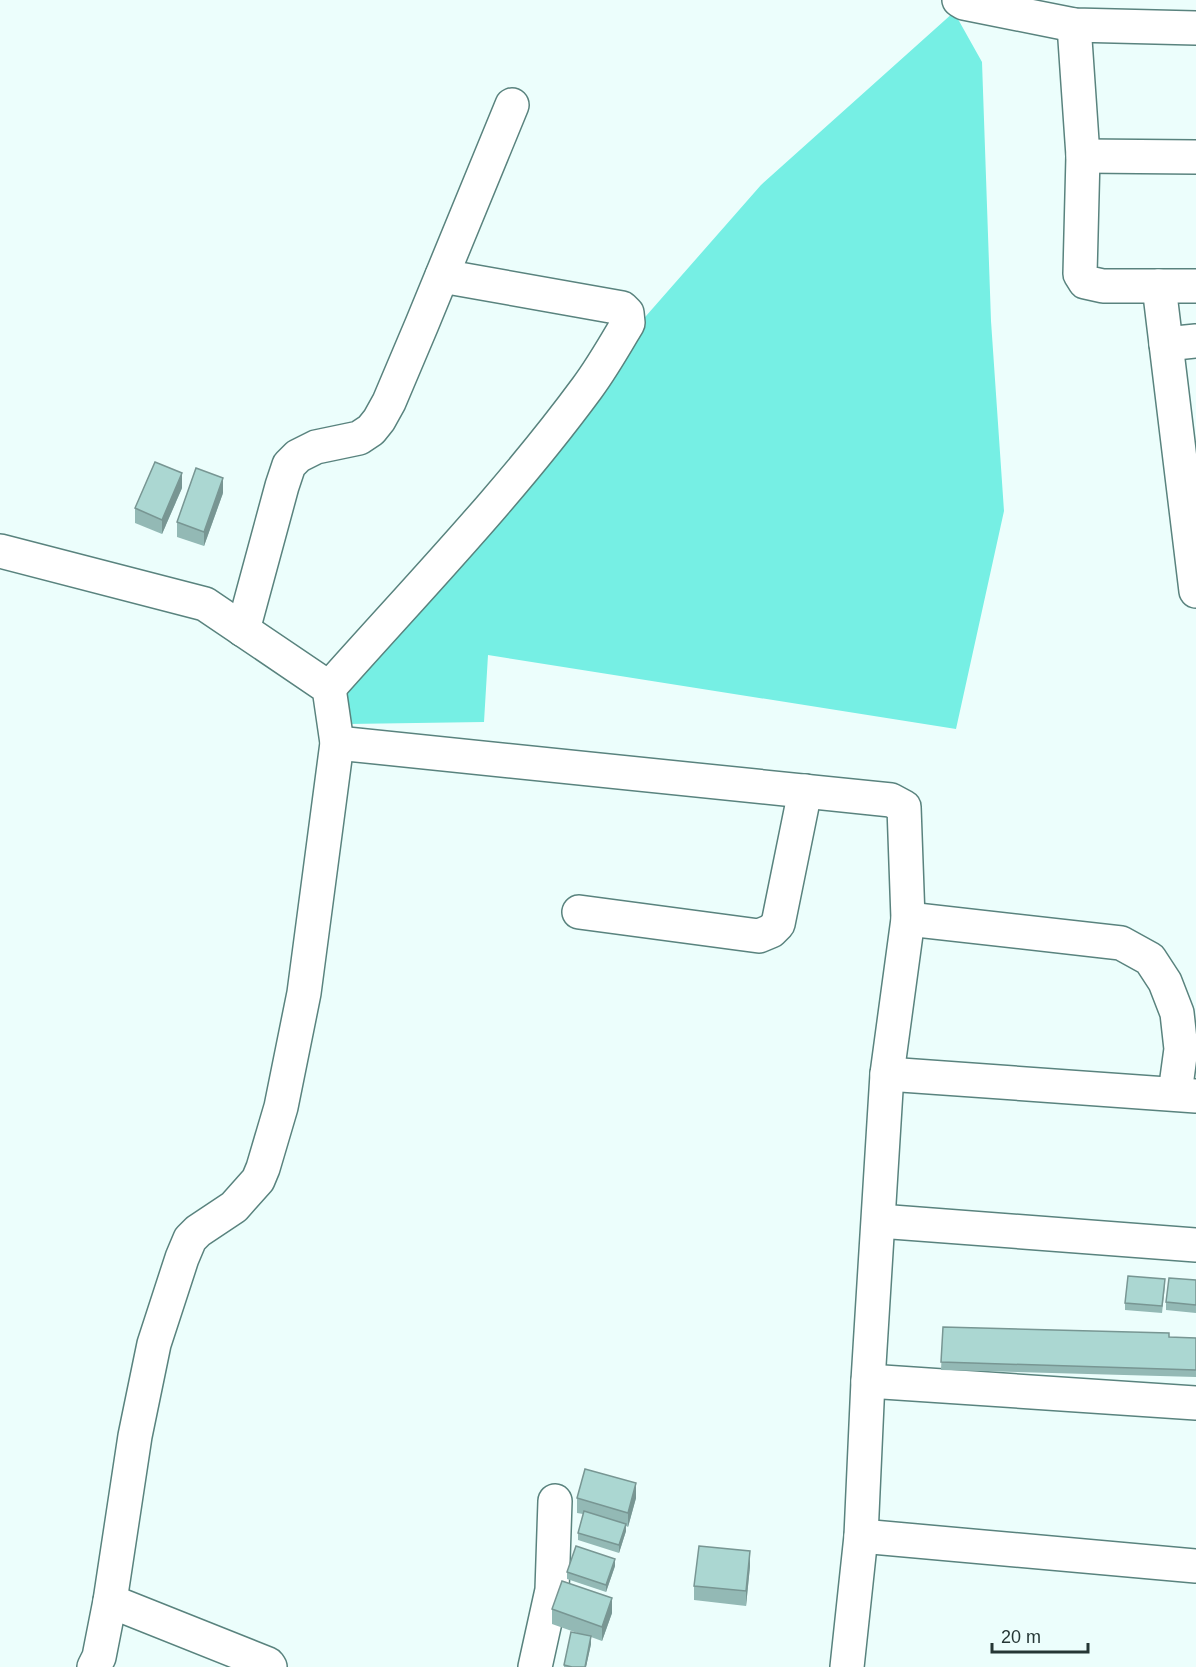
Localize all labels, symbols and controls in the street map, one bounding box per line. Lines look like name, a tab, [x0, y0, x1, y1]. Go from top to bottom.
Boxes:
scale bar	[992, 1616, 1088, 1654]
text: 20 m	[1001, 1627, 1041, 1647]

